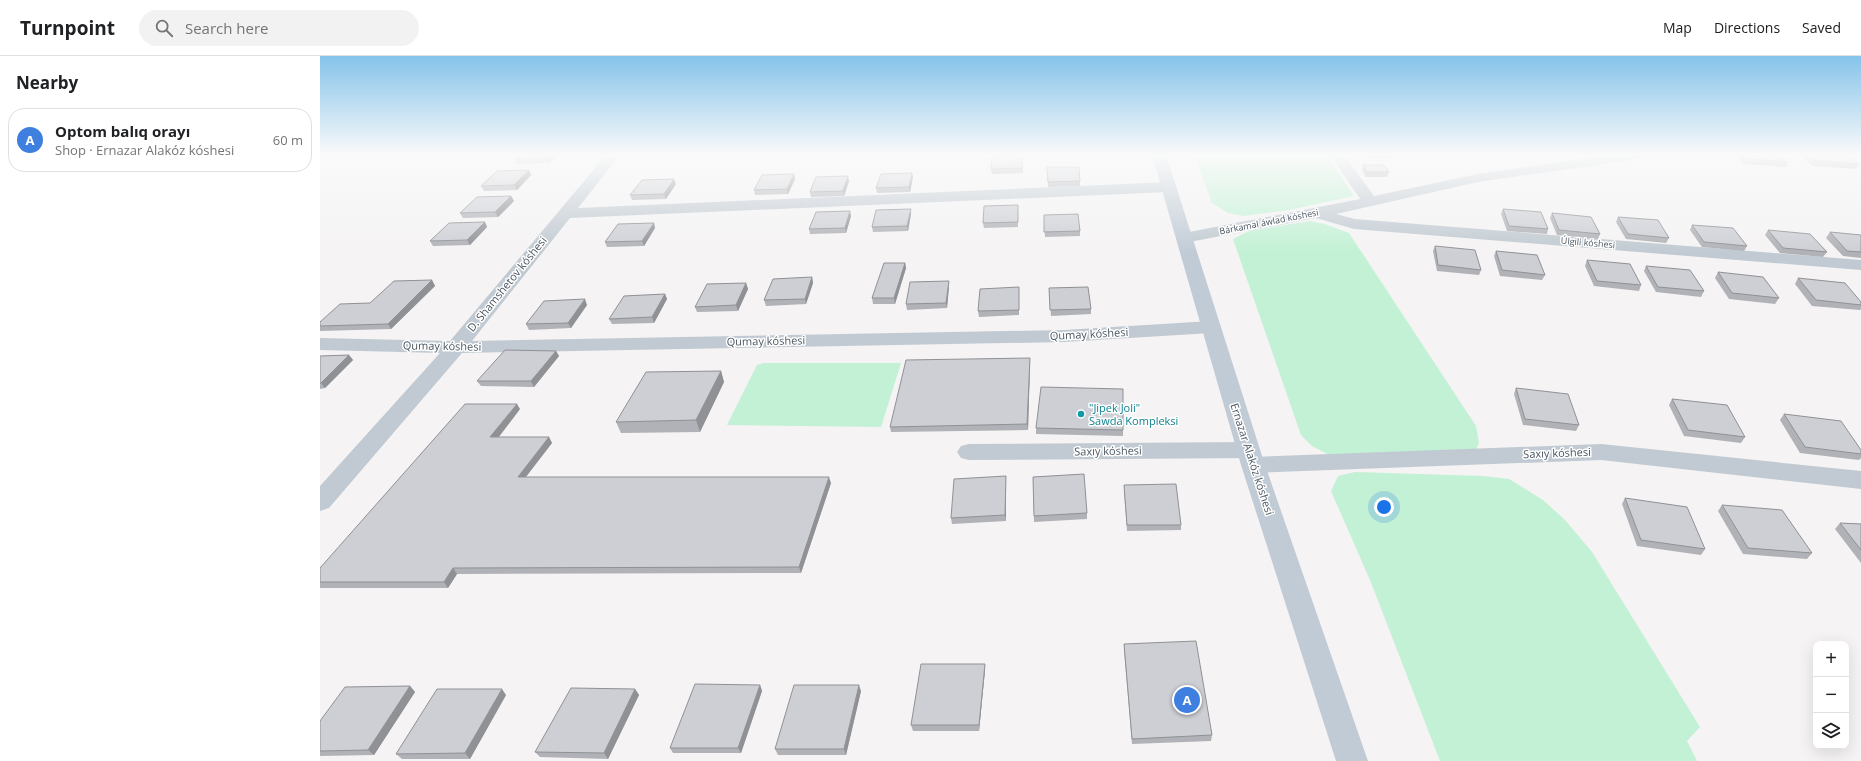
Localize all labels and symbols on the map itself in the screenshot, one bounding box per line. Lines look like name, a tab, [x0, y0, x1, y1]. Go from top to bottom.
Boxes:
street label: Bárkamal áwlad kóshesi	[1218, 206, 1320, 238]
street label: D. Shamshetov kóshesi	[464, 233, 550, 334]
street label: Úlgili kóshesi	[1560, 234, 1616, 251]
street label: Qumay kóshesi	[1049, 324, 1129, 343]
street label: Qumay kóshesi	[727, 332, 805, 349]
street label: Qumay kóshesi	[403, 337, 481, 354]
place label: "Jipek Joli" Sawda Kompleksi	[1089, 400, 1178, 428]
street label: Ernazar Alakóz kóshesi	[1227, 401, 1278, 517]
marker: "Jipek Joli" Sawda Kompleksi	[1076, 409, 1086, 419]
street label: Saxıy kóshesi	[1074, 442, 1142, 459]
street label: Saxıy kóshesi	[1523, 444, 1591, 461]
your location	[1374, 497, 1394, 517]
pin: A	[1174, 685, 1200, 715]

